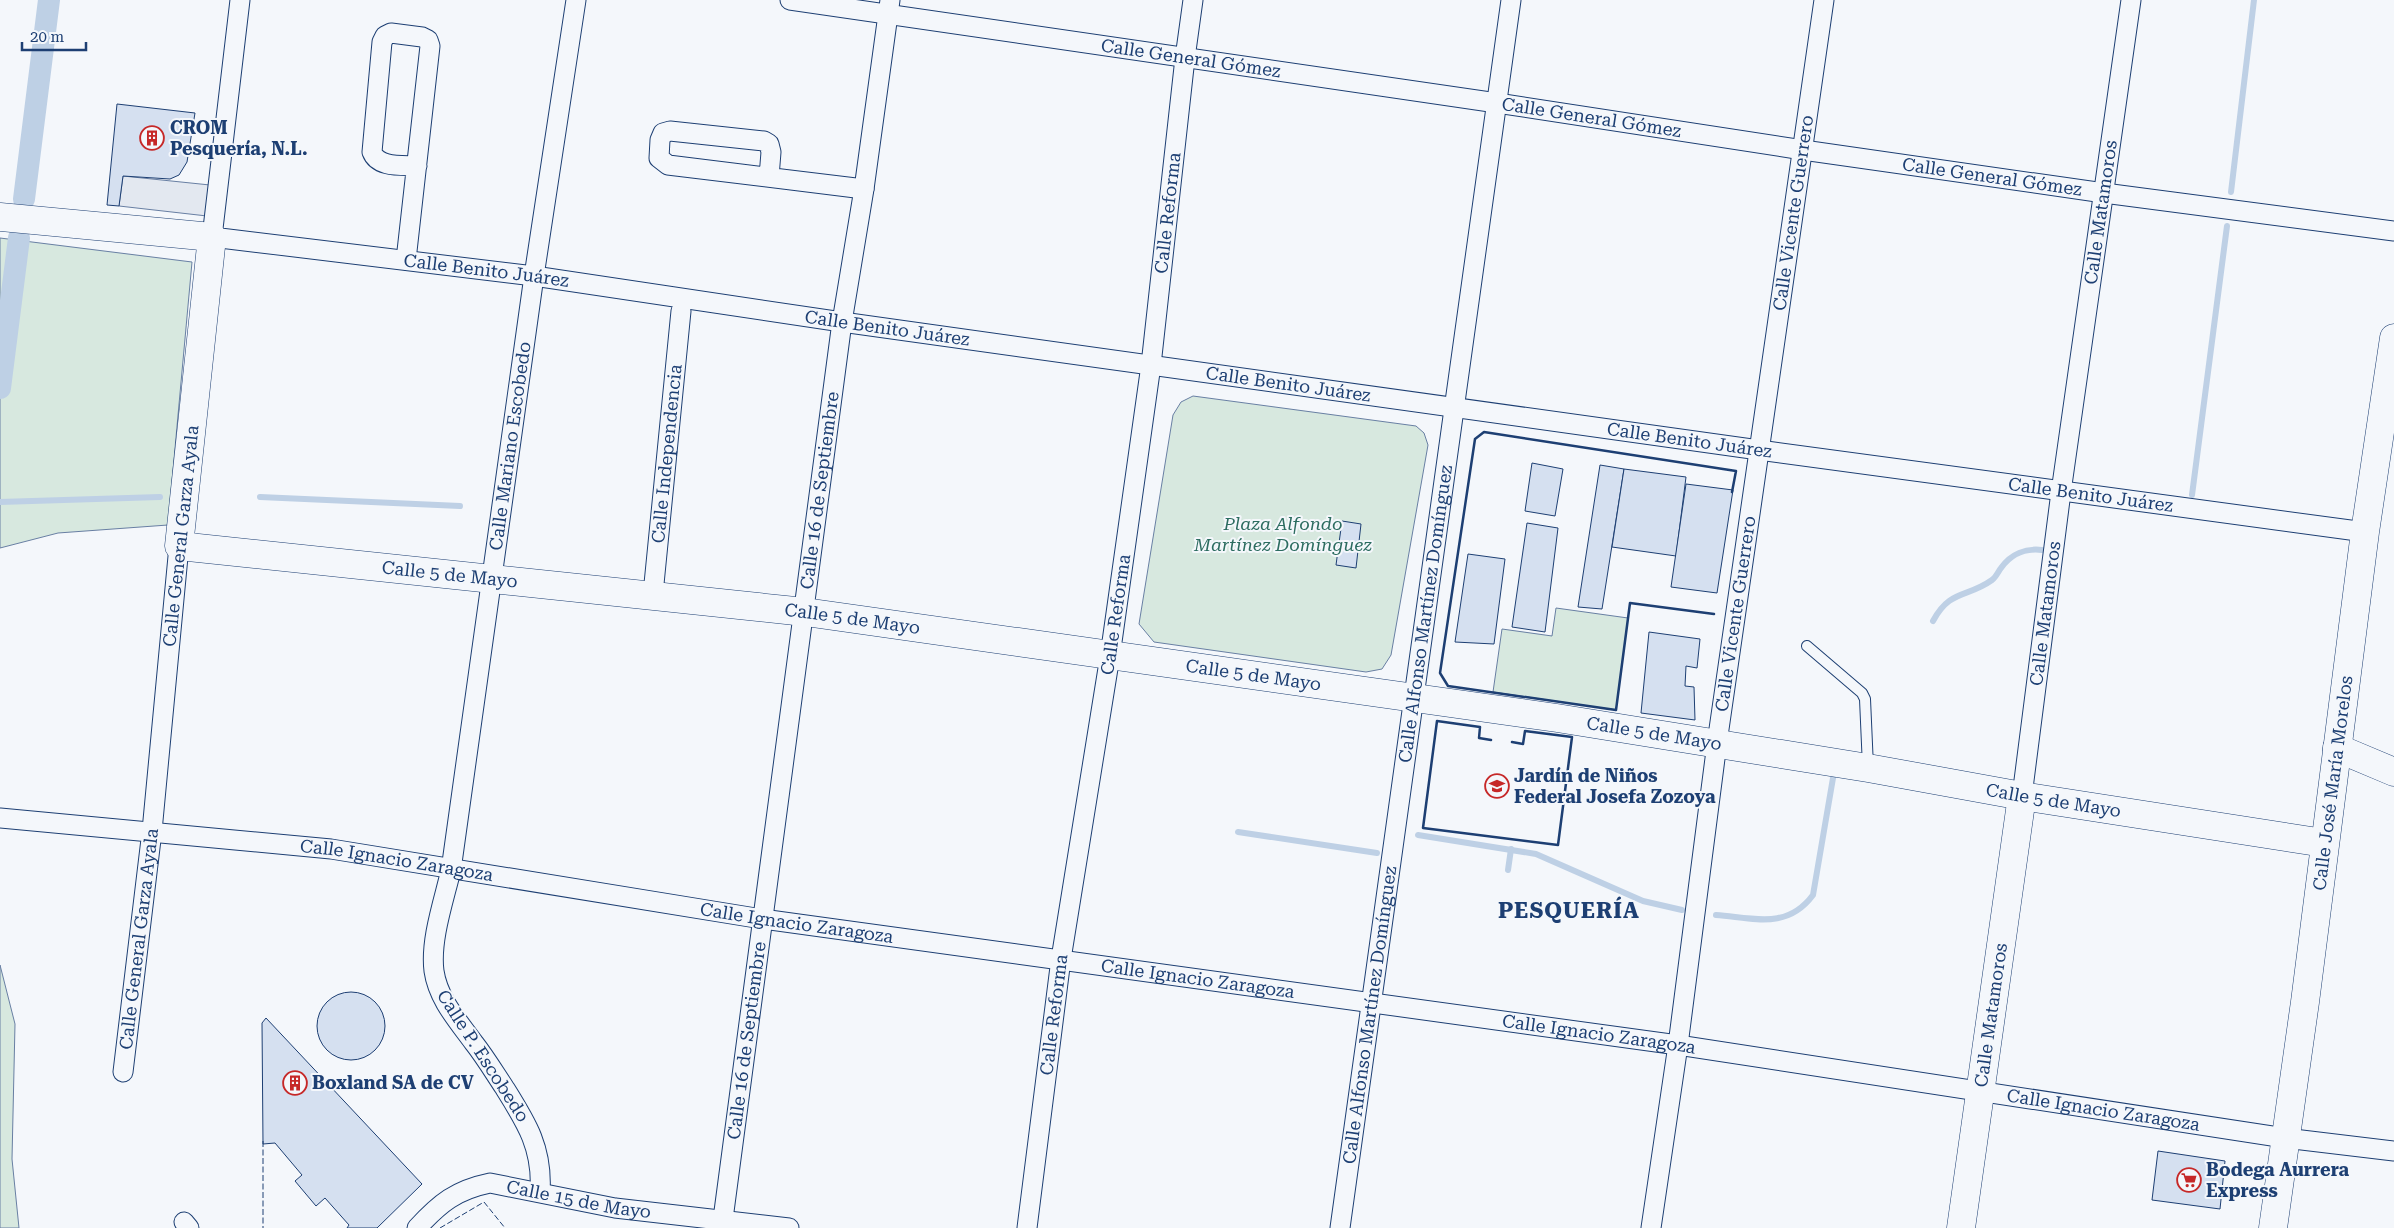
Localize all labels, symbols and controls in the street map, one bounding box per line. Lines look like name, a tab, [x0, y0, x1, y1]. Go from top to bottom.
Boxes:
scale bar	[22, 20, 86, 52]
text: 20 m	[30, 28, 65, 46]
street label: Calle General Gómez	[1100, 34, 1283, 81]
street label: Calle General Gómez	[1500, 93, 1683, 141]
street label: Calle Vicente Guerrero	[1768, 114, 1817, 312]
place label: CROM Pesquería, N.L.	[170, 117, 308, 159]
building icon: CROM Pesquería, N.L.	[139, 125, 165, 151]
street label: Calle Matamoros	[2080, 139, 2121, 286]
street label: Calle Reforma	[1150, 151, 1185, 275]
street label: Calle General Gómez	[1901, 153, 2084, 200]
street label: Calle Benito Juárez	[403, 249, 571, 291]
street label: Calle Benito Juárez	[803, 306, 972, 350]
street label: Calle Mariano Escobedo	[485, 340, 535, 552]
street label: Calle Benito Juárez	[1205, 362, 1373, 406]
street label: Calle Independencia	[647, 363, 686, 544]
street label: Calle 16 de Septiembre	[796, 390, 843, 591]
street label: Calle Benito Juárez	[1606, 418, 1774, 462]
street label: Calle General Garza Ayala	[158, 424, 203, 648]
street label: Calle Alfonso Martínez Domínguez	[1394, 463, 1456, 764]
street label: Calle Benito Juárez	[2007, 473, 2175, 516]
park label: Plaza Alfondo Martínez Domínguez	[1193, 513, 1372, 555]
street label: Calle Vicente Guerrero	[1711, 514, 1760, 713]
street label: Calle Matamoros	[2025, 540, 2065, 687]
street label: Calle Reforma	[1096, 552, 1134, 676]
street label: Calle 5 de Mayo	[381, 556, 519, 592]
street label: Calle 5 de Mayo	[784, 599, 922, 638]
street label: Calle 5 de Mayo	[1184, 655, 1323, 695]
street label: Calle José María Morelos	[2308, 674, 2357, 892]
street label: Calle 5 de Mayo	[1585, 712, 1723, 754]
place label: Jardín de Niños Federal Josefa Zozoya	[1514, 765, 1716, 807]
school or university icon: Jardín de Niños Federal Josefa Zozoya	[1484, 773, 1510, 799]
street label: Calle 5 de Mayo	[1984, 779, 2123, 821]
street label: Calle General Garza Ayala	[115, 827, 162, 1051]
street label: Calle Ignacio Zaragoza	[299, 835, 495, 885]
street label: Calle Alfonso Martínez Domínguez	[1338, 864, 1400, 1165]
district label: PESQUERÍA	[1498, 896, 1640, 923]
street label: Calle Ignacio Zaragoza	[699, 898, 895, 947]
street label: Calle 16 de Septiembre	[723, 940, 770, 1141]
street label: Calle Matamoros	[1970, 942, 2011, 1089]
street label: Calle Reforma	[1035, 953, 1072, 1076]
street label: Calle Ignacio Zaragoza	[1100, 955, 1296, 1002]
street label: Calle P. Escobedo	[433, 986, 534, 1126]
street label: Calle Ignacio Zaragoza	[1501, 1010, 1698, 1058]
building icon: Boxland SA de CV	[282, 1070, 308, 1096]
place label: Boxland SA de CV	[312, 1072, 474, 1093]
street label: Calle Ignacio Zaragoza	[2005, 1085, 2202, 1135]
place label: Bodega Aurrera Express	[2206, 1159, 2350, 1201]
supermarket icon: Bodega Aurrera Express	[2176, 1167, 2202, 1193]
street label: Calle 15 de Mayo	[505, 1176, 652, 1222]

